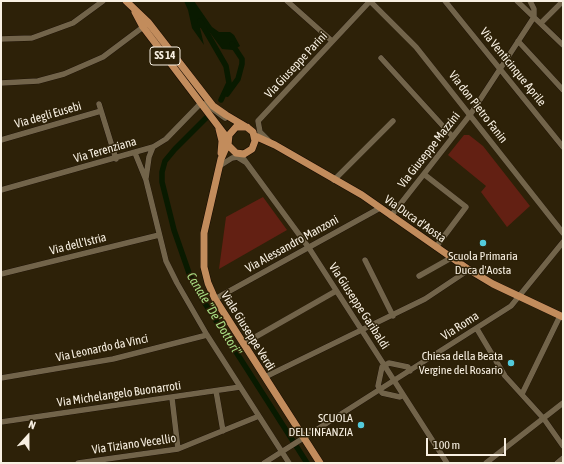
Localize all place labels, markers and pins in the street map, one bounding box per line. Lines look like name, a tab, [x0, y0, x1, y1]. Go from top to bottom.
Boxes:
marker: Scuola Primaria Duca d'Aosta	[478, 238, 488, 248]
place label: Scuola Primaria Duca d'Aosta	[448, 249, 518, 277]
place label: Chiesa della Beata Vergine del Rosario	[419, 349, 503, 377]
marker: Chiesa della Beata Vergine del Rosario	[506, 358, 516, 368]
place label: SCUOLA DELL'INFANZIA	[288, 411, 353, 439]
marker: SCUOLA DELL'INFANZIA	[356, 420, 366, 430]

